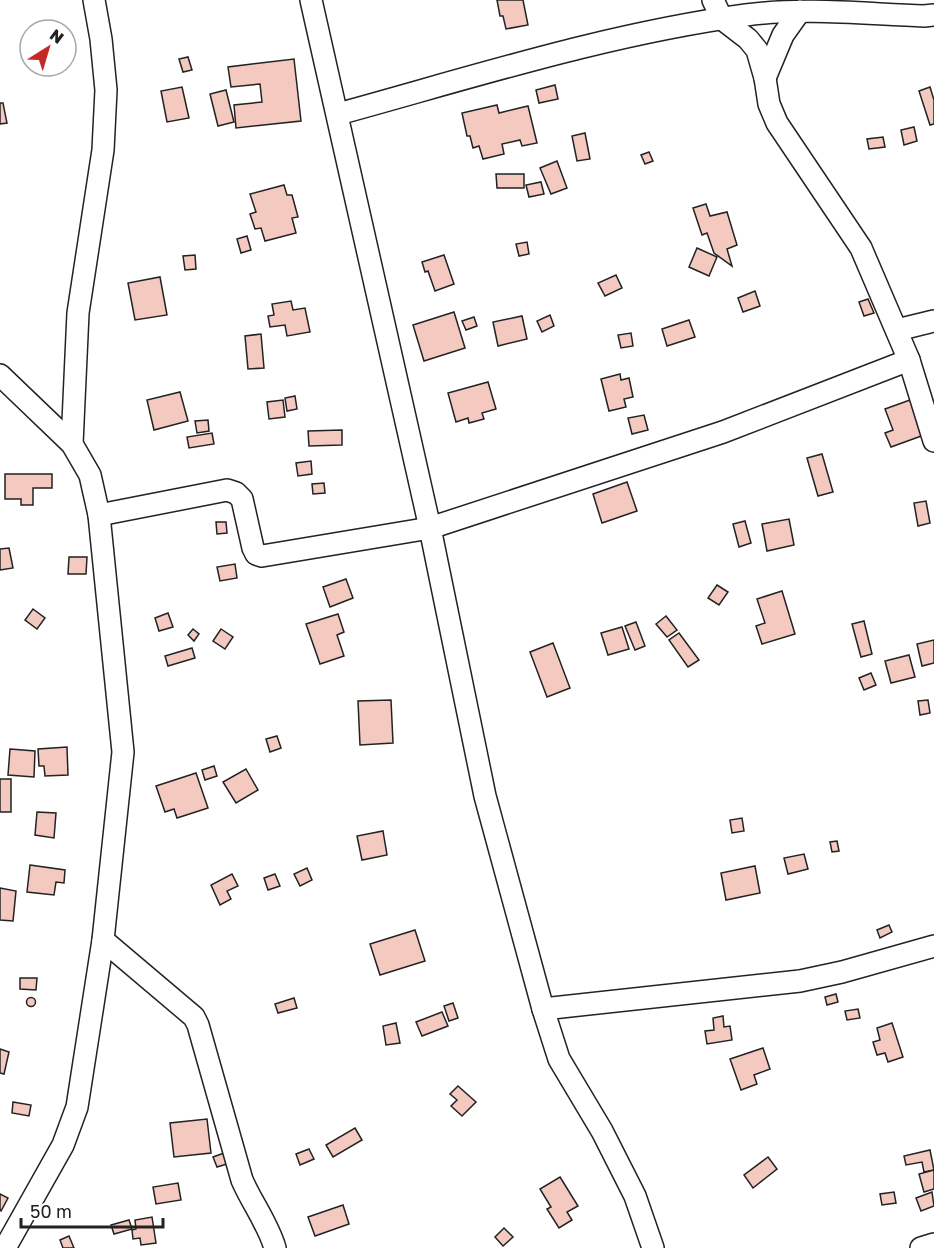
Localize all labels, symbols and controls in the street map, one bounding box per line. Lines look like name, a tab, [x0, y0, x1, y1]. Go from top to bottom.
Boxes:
north arrow	[18, 18, 78, 78]
text: N	[46, 24, 68, 48]
scale bar	[21, 1191, 164, 1229]
text: 50 m	[30, 1200, 72, 1222]

